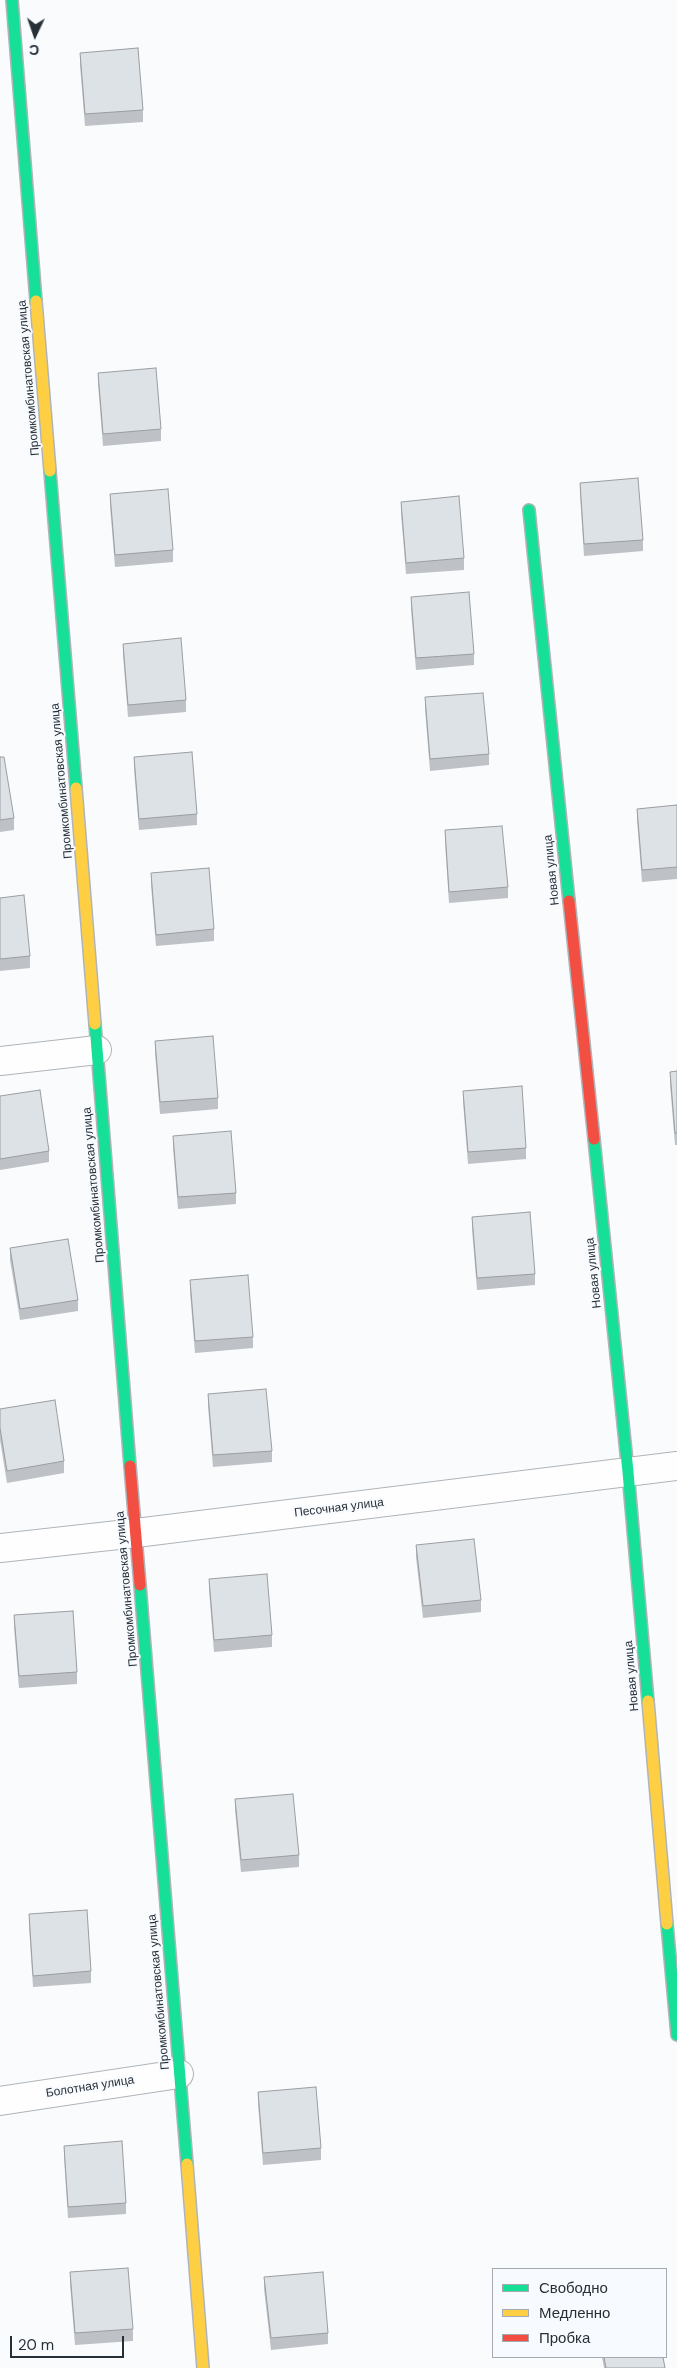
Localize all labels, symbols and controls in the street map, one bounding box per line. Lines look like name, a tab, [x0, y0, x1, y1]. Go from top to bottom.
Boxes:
north arrow	[10, 10, 60, 60]
text: С	[29, 41, 40, 59]
street label: Промкомбинатовская улица	[15, 300, 43, 456]
street label: Промкомбинатовская улица	[48, 703, 76, 859]
street label: Новая улица	[541, 834, 563, 906]
street label: Промкомбинатовская улица	[80, 1107, 108, 1263]
street label: Новая улица	[583, 1237, 605, 1309]
street label: Песочная улица	[293, 1495, 385, 1521]
street label: Промкомбинатовская улица	[113, 1511, 141, 1667]
street label: Новая улица	[622, 1640, 642, 1712]
street label: Промкомбинатовская улица	[145, 1914, 173, 2070]
street label: Болотная улица	[45, 2073, 135, 2101]
legend	[492, 2268, 667, 2358]
text: Свободно	[539, 2278, 608, 2298]
text: Медленно	[539, 2303, 610, 2323]
scale bar	[12, 2326, 126, 2358]
text: Пробка	[539, 2328, 590, 2348]
text: 20 m	[18, 2335, 54, 2355]

